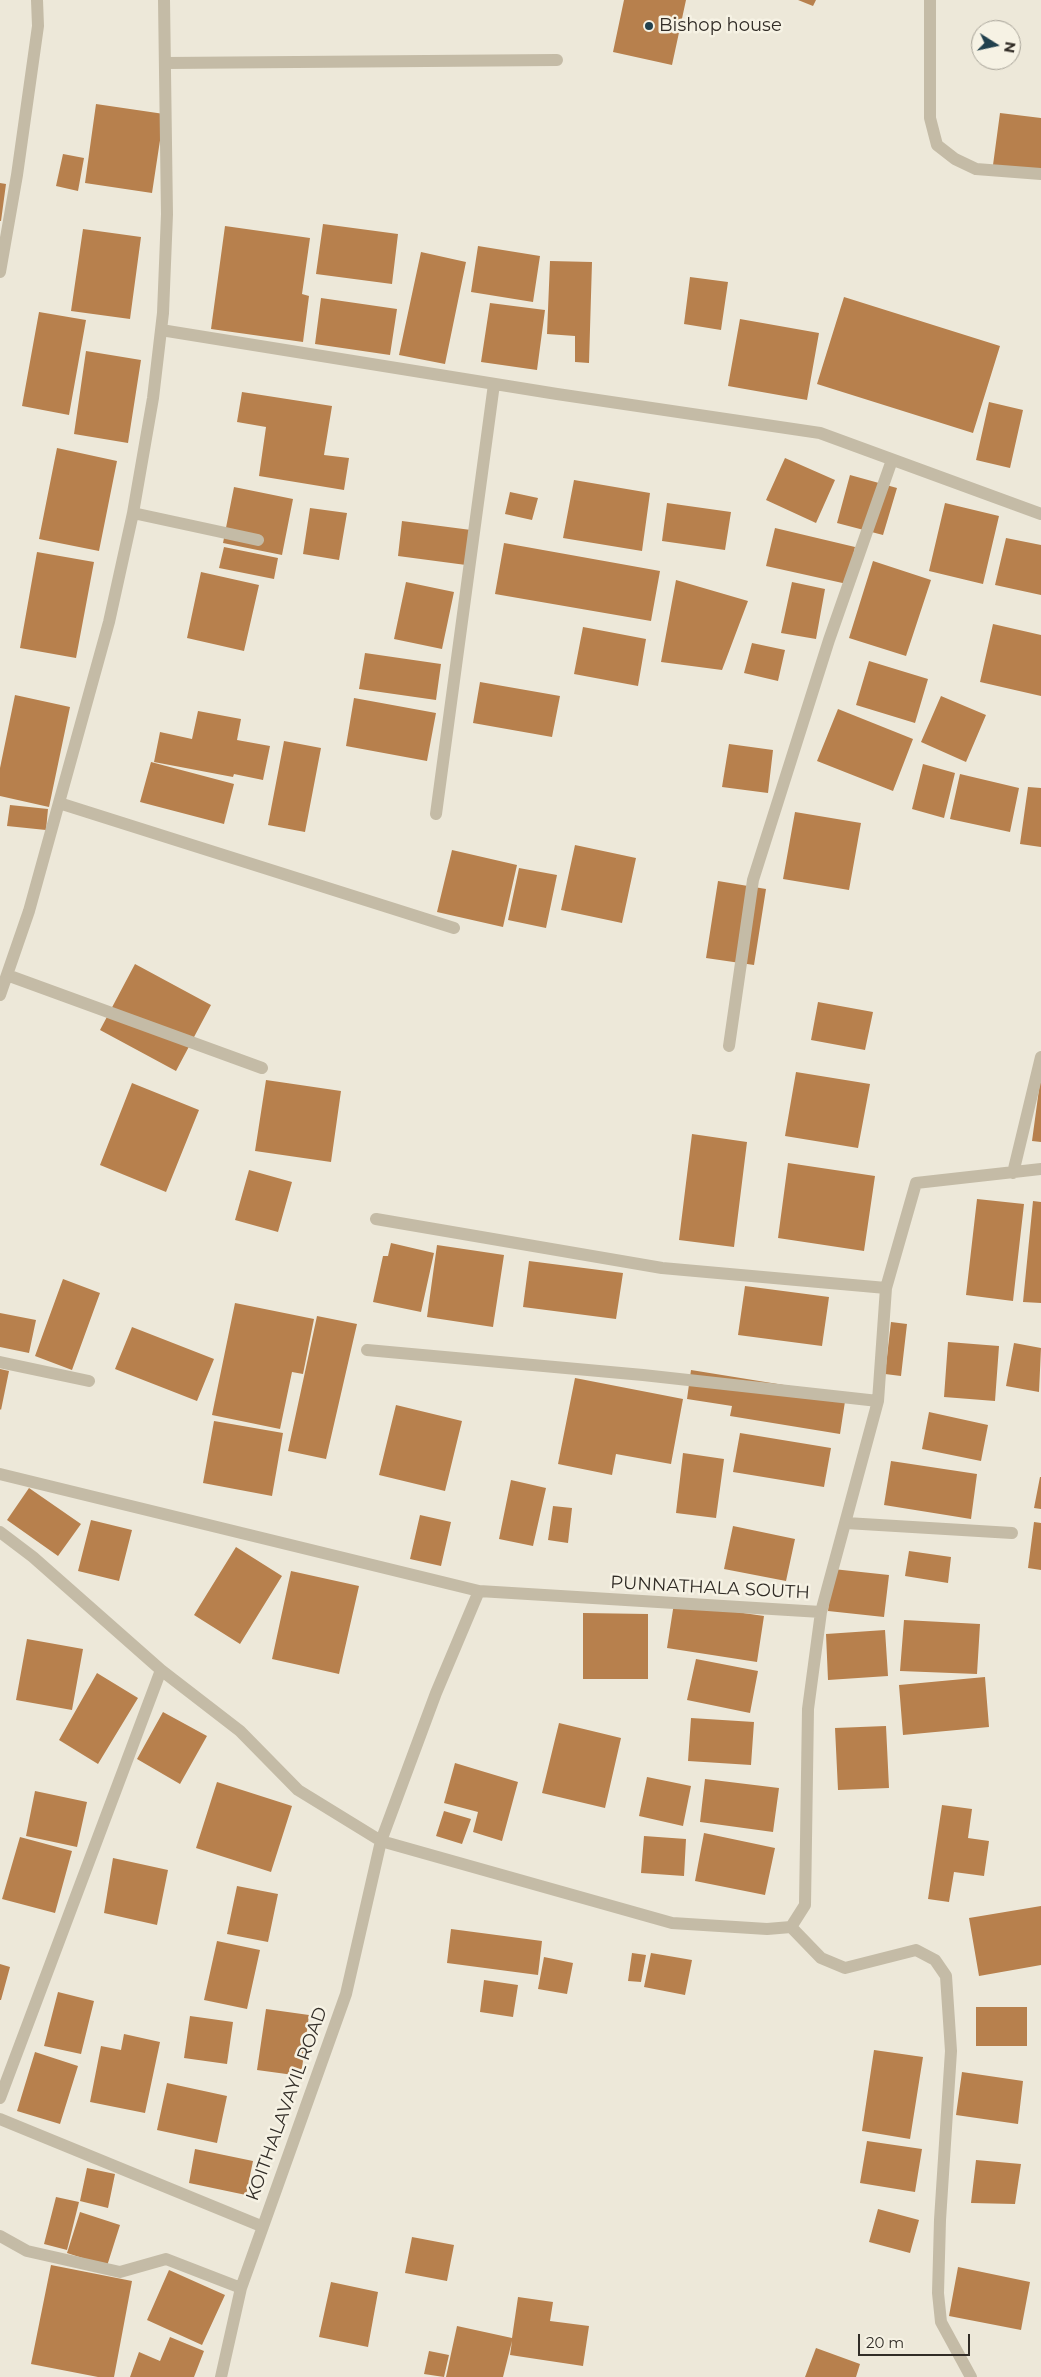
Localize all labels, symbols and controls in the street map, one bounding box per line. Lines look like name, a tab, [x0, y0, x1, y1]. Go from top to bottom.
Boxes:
place label: Bishop house	[659, 15, 782, 37]
marker: Bishop house	[643, 20, 655, 32]
north arrow	[971, 20, 1021, 70]
text: N	[1000, 40, 1020, 55]
street label: PUNNATHALA SOUTH	[610, 1572, 810, 1604]
street label: KOITHALAVAYIL ROAD	[242, 2004, 332, 2204]
scale bar	[861, 2324, 974, 2356]
text: 20 m	[866, 2333, 904, 2352]

